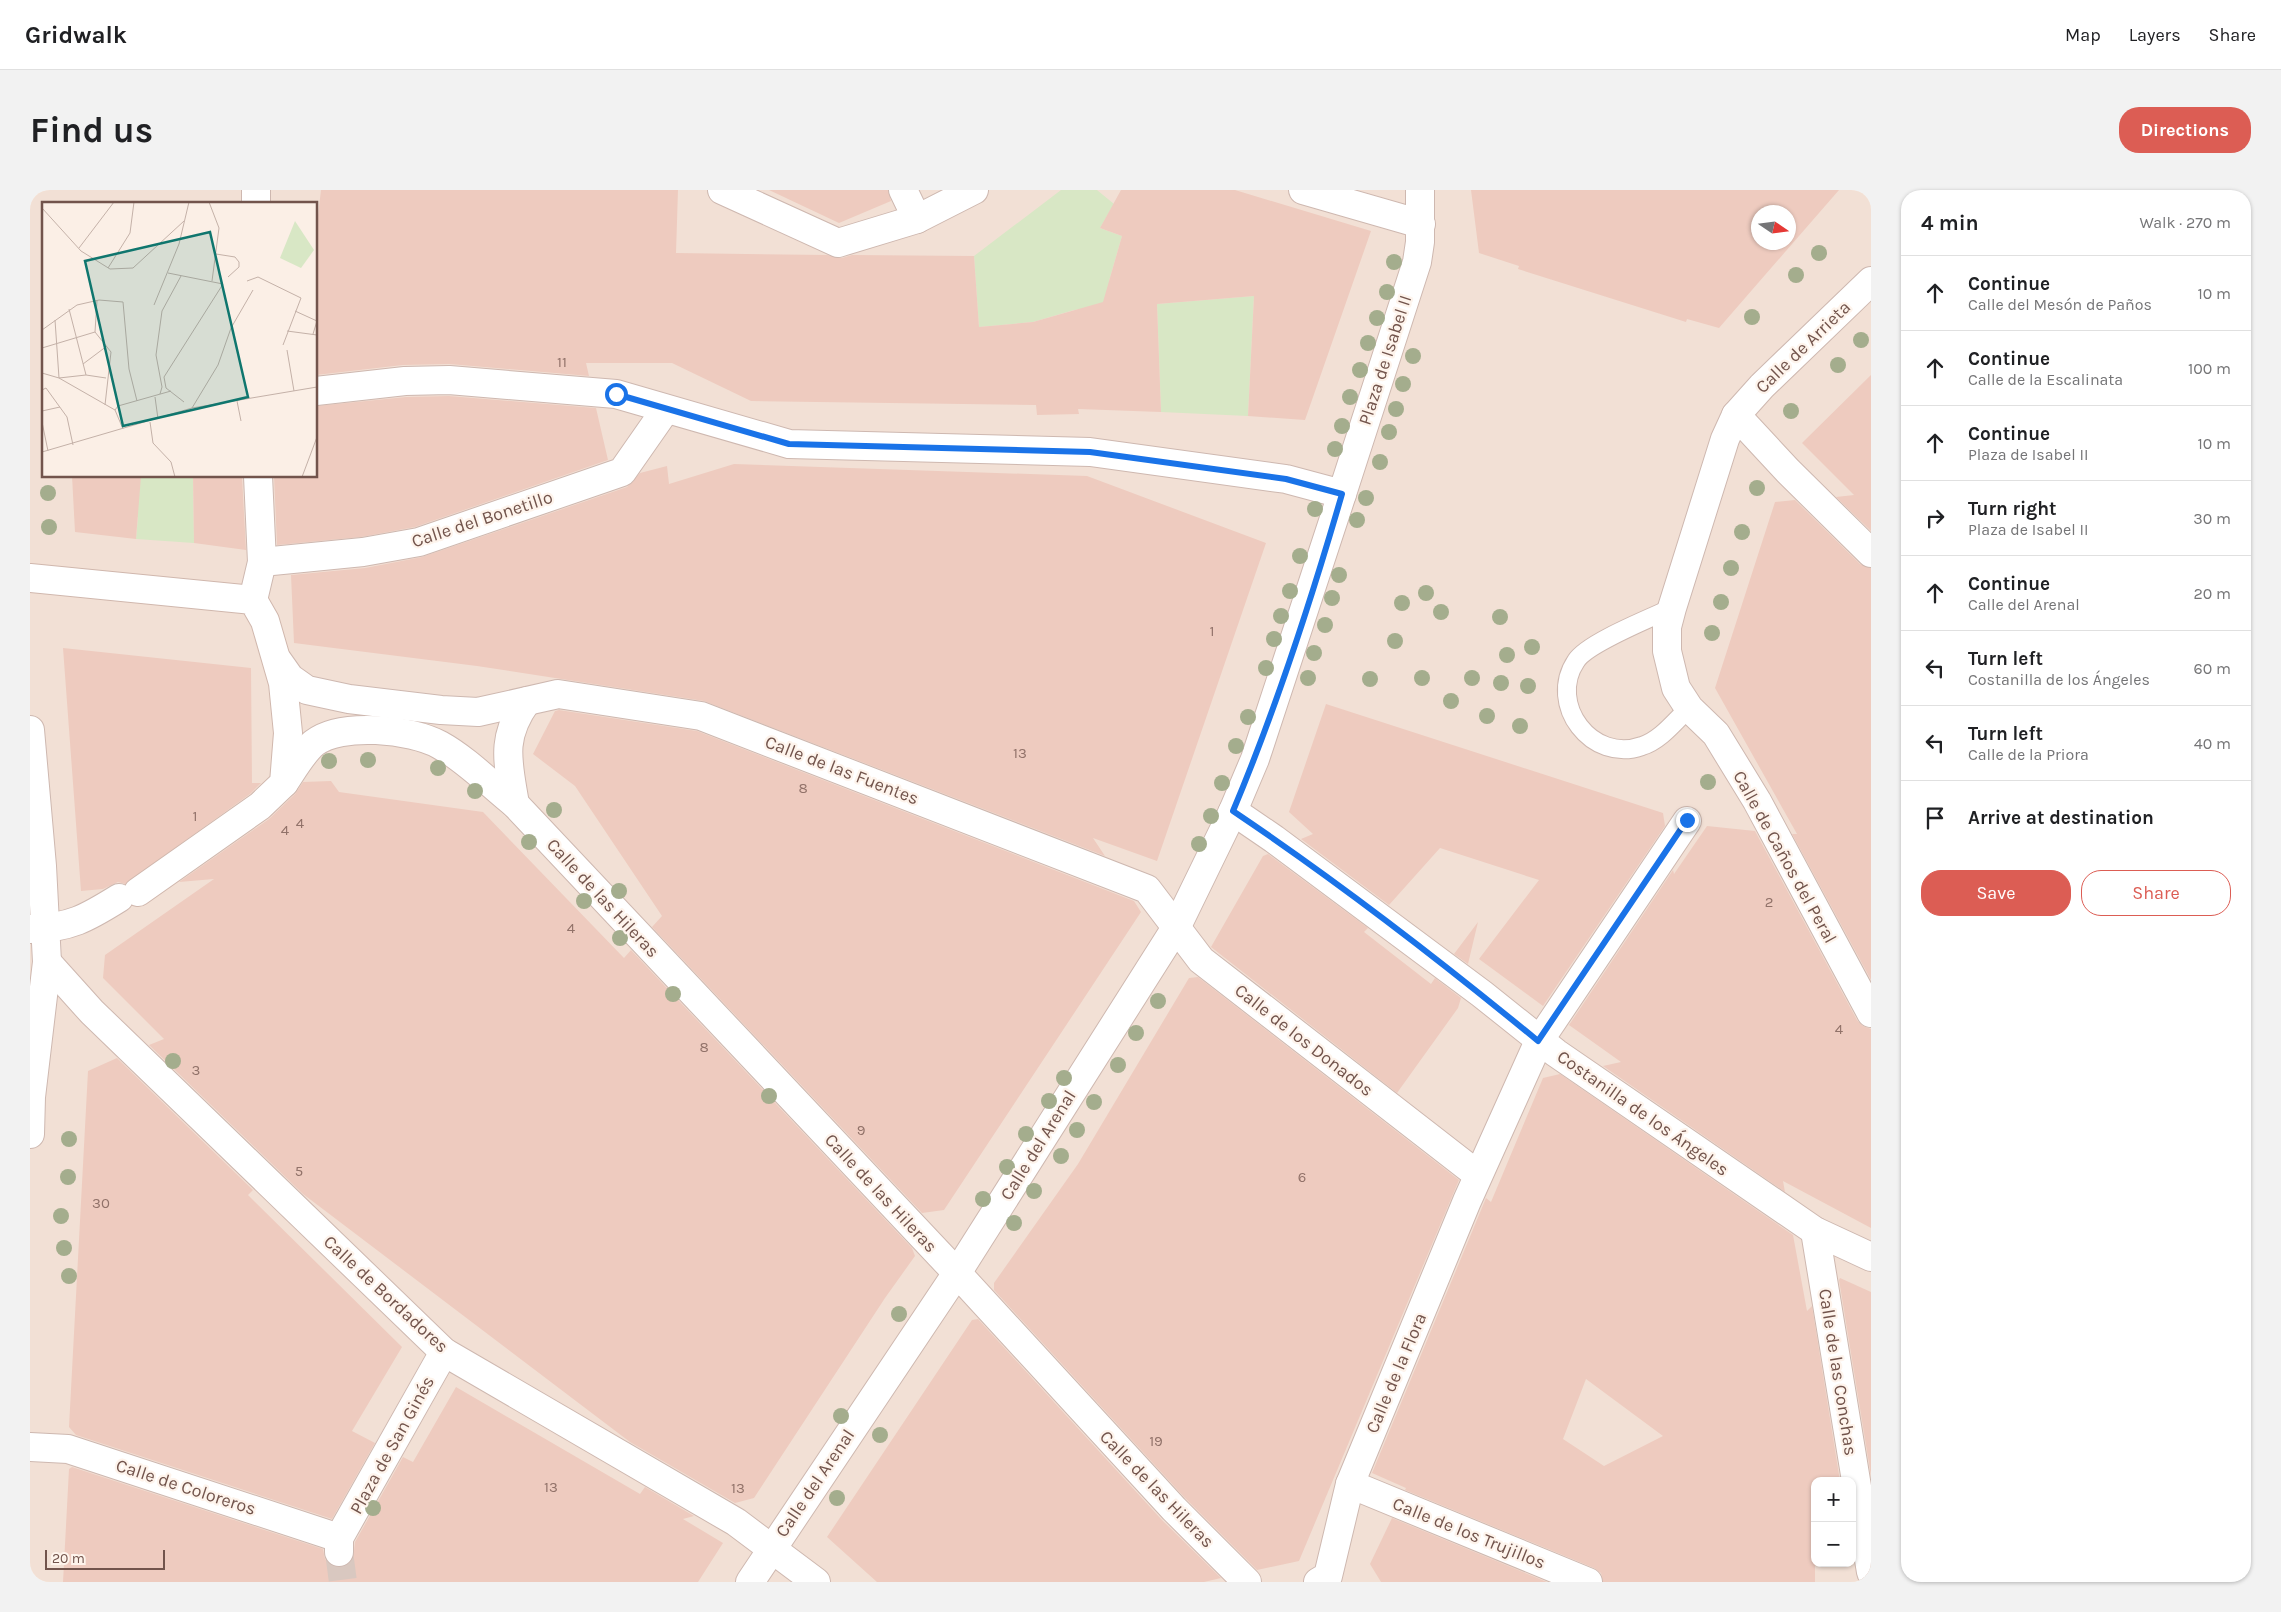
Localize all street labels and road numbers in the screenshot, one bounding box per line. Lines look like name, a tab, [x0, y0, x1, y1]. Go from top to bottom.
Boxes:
street label: Plaza de Isabel II	[1354, 292, 1416, 428]
street label: Calle de Arrieta	[1751, 296, 1855, 398]
street label: Calle del Bonetillo	[409, 486, 555, 552]
street label: Calle de las Fuentes	[762, 731, 922, 809]
street label: Calle de Caños del Peral	[1728, 767, 1842, 947]
street label: Calle de las Hileras	[542, 834, 664, 962]
street label: Calle de los Donados	[1230, 979, 1378, 1101]
street label: Costanilla de los Ángeles	[1553, 1044, 1734, 1181]
street label: Calle del Arenal	[995, 1086, 1081, 1204]
street label: Calle de las Hileras	[820, 1129, 942, 1257]
street label: Calle de Bordadores	[319, 1231, 453, 1357]
street label: Calle de las Conchas	[1814, 1287, 1862, 1457]
street label: Calle de la Flora	[1361, 1309, 1431, 1437]
street label: Plaza de San Ginés	[345, 1372, 439, 1518]
street label: Calle del Arenal	[771, 1425, 859, 1541]
street label: Calle de las Hileras	[1095, 1426, 1219, 1552]
street label: Calle de Coloreros	[113, 1454, 259, 1520]
street label: Calle de los Trujillos	[1389, 1492, 1549, 1574]

